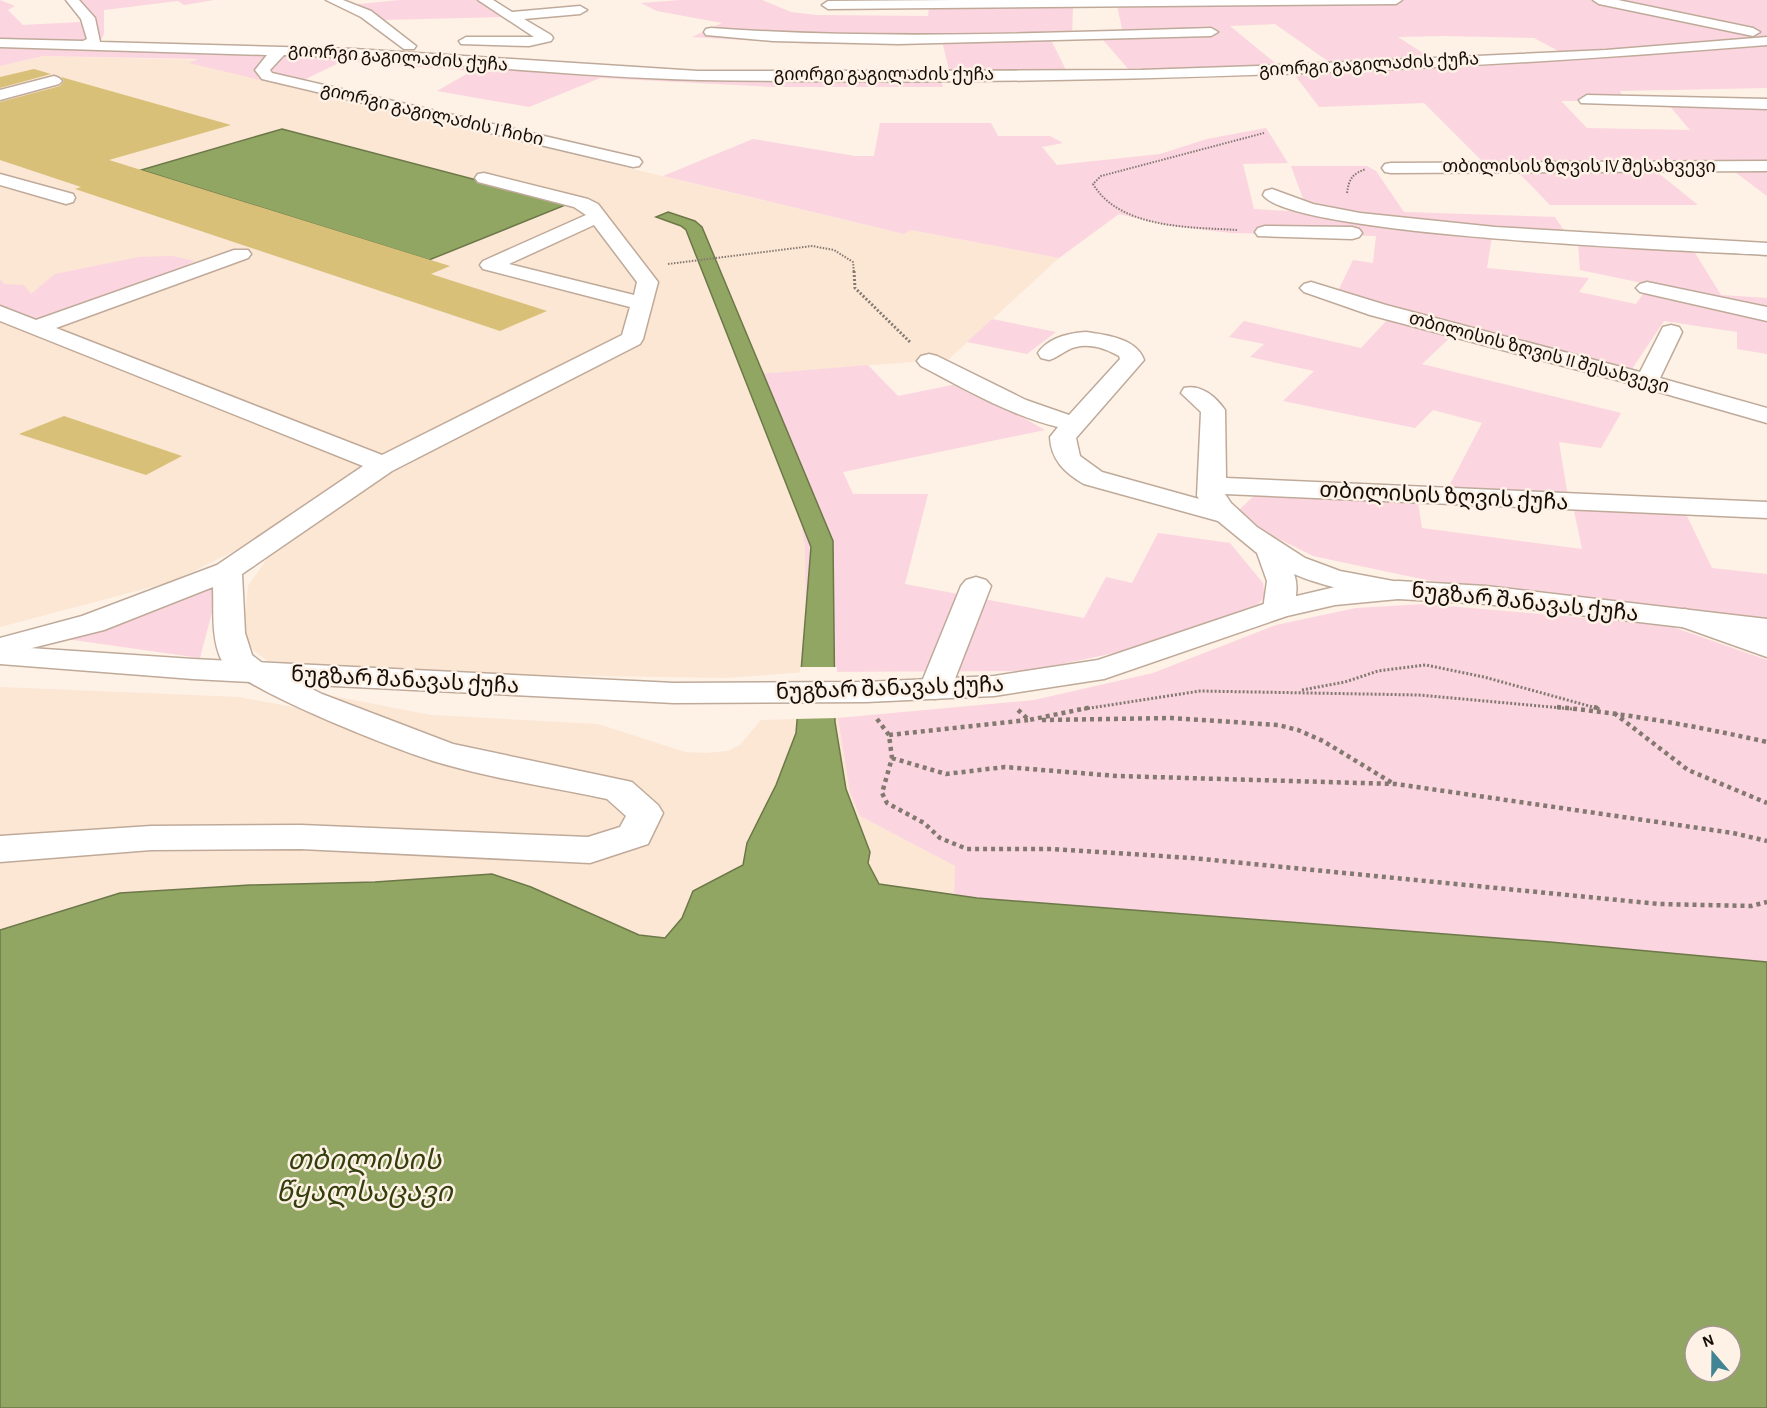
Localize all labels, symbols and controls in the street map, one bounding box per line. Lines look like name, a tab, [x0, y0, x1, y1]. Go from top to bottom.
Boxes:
street label: გიორგი გაგილაძის ქუჩა	[287, 40, 509, 76]
street label: გიორგი გაგილაძის ქუჩა	[1258, 49, 1480, 81]
street label: გიორგი გაგილაძის ქუჩა	[774, 65, 994, 85]
street label: გიორგი გაგილაძის I ჩიხი	[319, 80, 545, 150]
street label: თბილისის ზღვის IV შესახვევი	[1442, 158, 1716, 177]
street label: თბილისის ზღვის II შესახვევი	[1407, 310, 1671, 397]
street label: თბილისის ზღვის ქუჩა	[1319, 478, 1569, 516]
street label: ნუგზარ შანავას ქუჩა	[1410, 579, 1640, 626]
street label: ნუგზარ შანავას ქუჩა	[290, 663, 520, 698]
street label: ნუგზარ შანავას ქუჩა	[775, 673, 1005, 704]
water label: თბილისის წყალსაცავი	[276, 1147, 454, 1208]
north arrow	[1683, 1324, 1743, 1384]
text: N	[1700, 1331, 1716, 1350]

